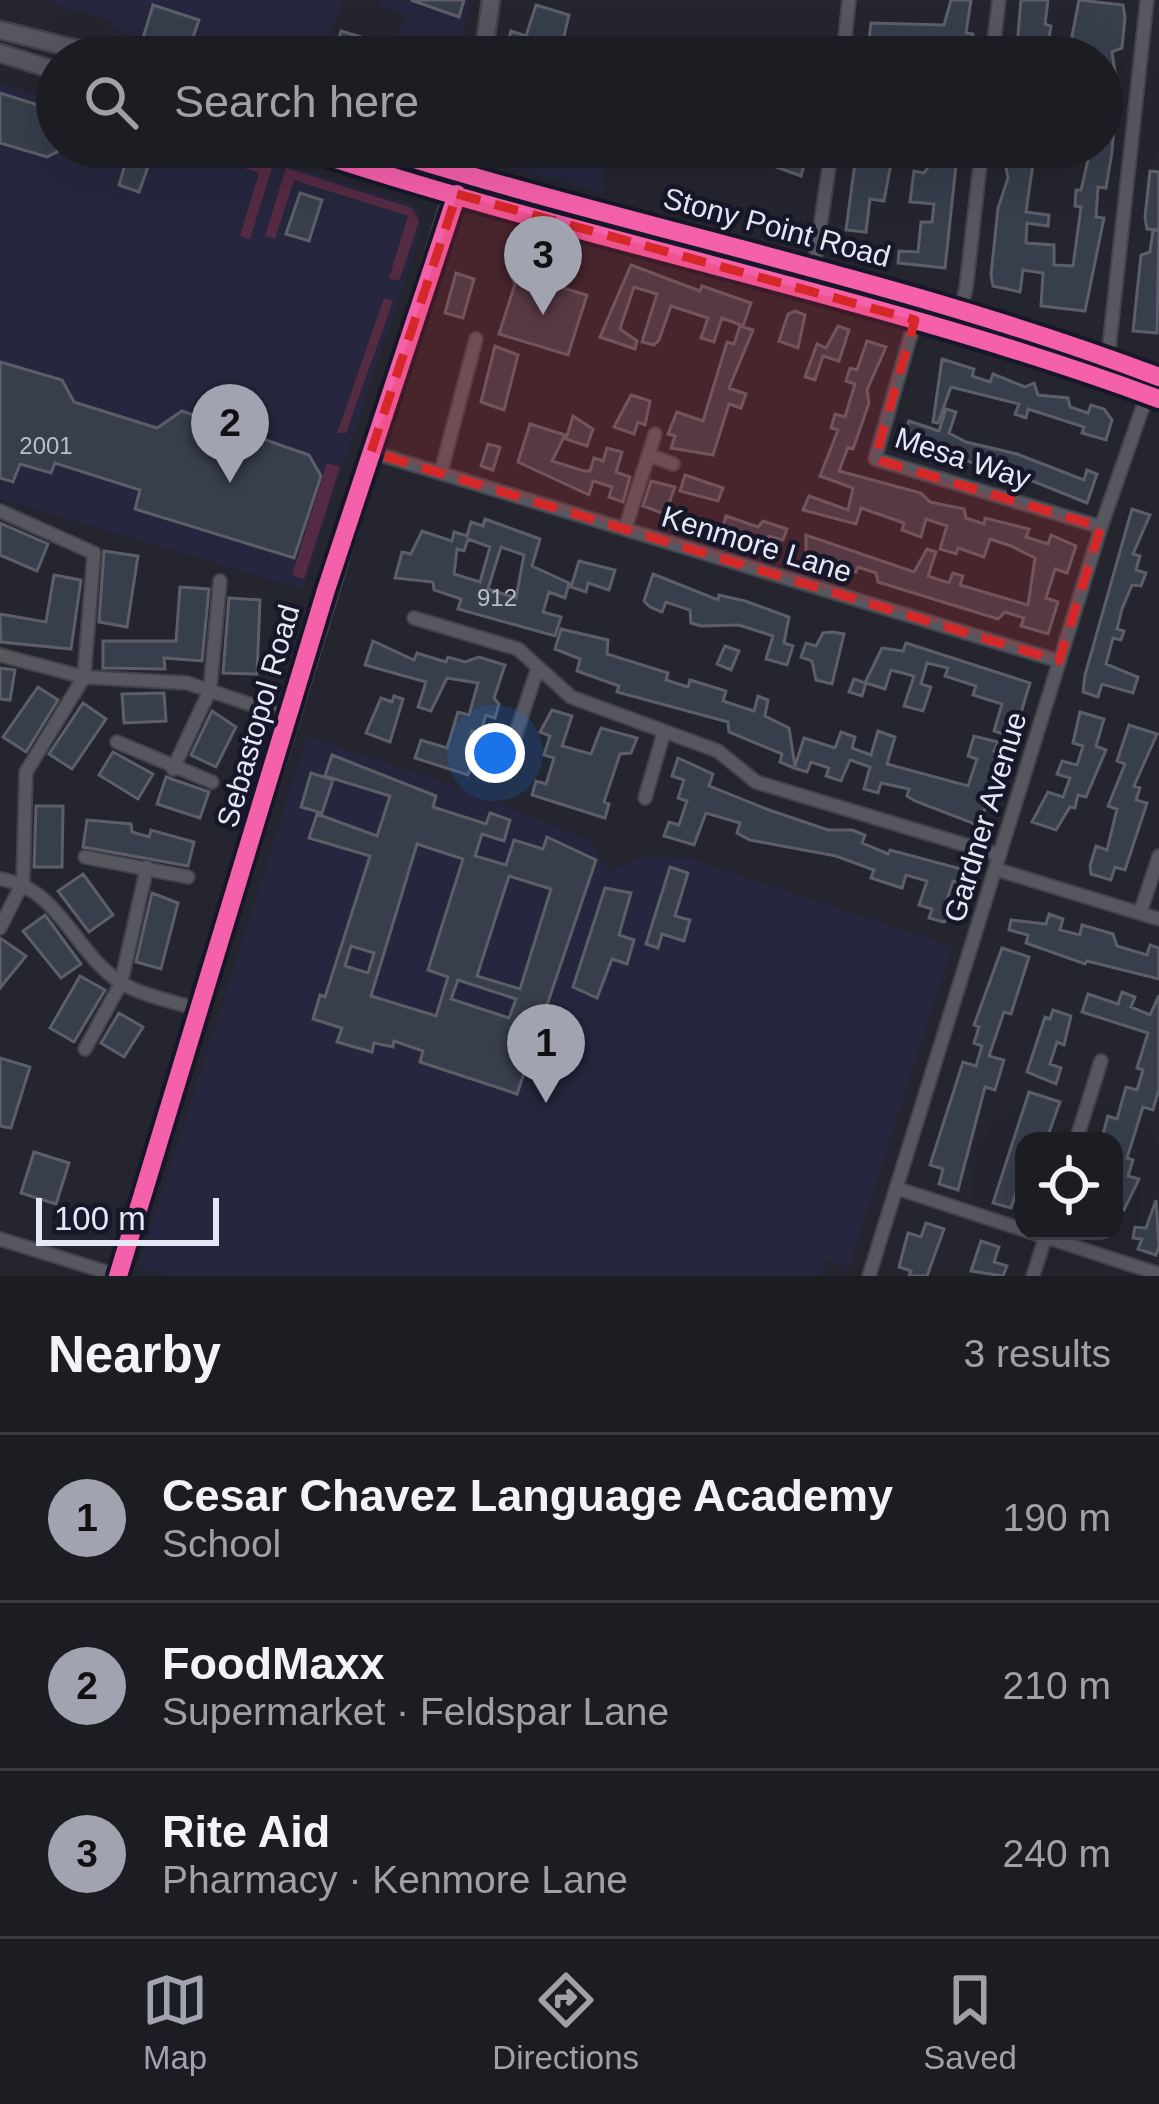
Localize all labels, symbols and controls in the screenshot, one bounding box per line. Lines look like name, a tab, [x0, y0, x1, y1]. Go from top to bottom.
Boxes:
search box	[36, 36, 1123, 168]
icon: search	[78, 69, 144, 135]
text: Search here	[174, 76, 419, 127]
street label: Stony Point Road	[660, 181, 894, 273]
pin: 3	[504, 216, 582, 315]
pin: 2	[191, 384, 269, 483]
street label: Mesa Way	[891, 421, 1035, 495]
house number: 2001	[19, 432, 73, 459]
street label: Kenmore Lane	[658, 499, 856, 589]
house number: 912	[477, 584, 517, 611]
street label: Sebastopol Road	[210, 601, 306, 831]
street label: Gardner Avenue	[937, 708, 1033, 926]
your location	[465, 723, 525, 783]
pin: 1	[507, 1004, 585, 1103]
map controls	[1015, 1132, 1123, 1240]
button: locate	[1015, 1132, 1123, 1240]
scale bar	[36, 1192, 219, 1245]
text: 100 m	[54, 1200, 146, 1237]
text: Nearby	[48, 1326, 221, 1383]
text: 3 results	[964, 1332, 1111, 1375]
text: Cesar Chavez Language Academy	[162, 1470, 893, 1521]
text: 1	[76, 1496, 98, 1539]
text: 190 m	[1003, 1496, 1111, 1539]
text: School	[162, 1522, 281, 1565]
text: FoodMaxx	[162, 1638, 385, 1689]
text: 2	[76, 1664, 98, 1707]
text: 210 m	[1003, 1664, 1111, 1707]
text: Supermarket · Feldspar Lane	[162, 1690, 669, 1733]
text: Rite Aid	[162, 1806, 330, 1857]
text: 3	[76, 1832, 98, 1875]
text: 240 m	[1003, 1832, 1111, 1875]
text: Pharmacy · Kenmore Lane	[162, 1858, 628, 1901]
tab: Map	[142, 1967, 208, 2077]
tab: Directions	[492, 1967, 639, 2077]
tab: Saved	[923, 1967, 1017, 2077]

